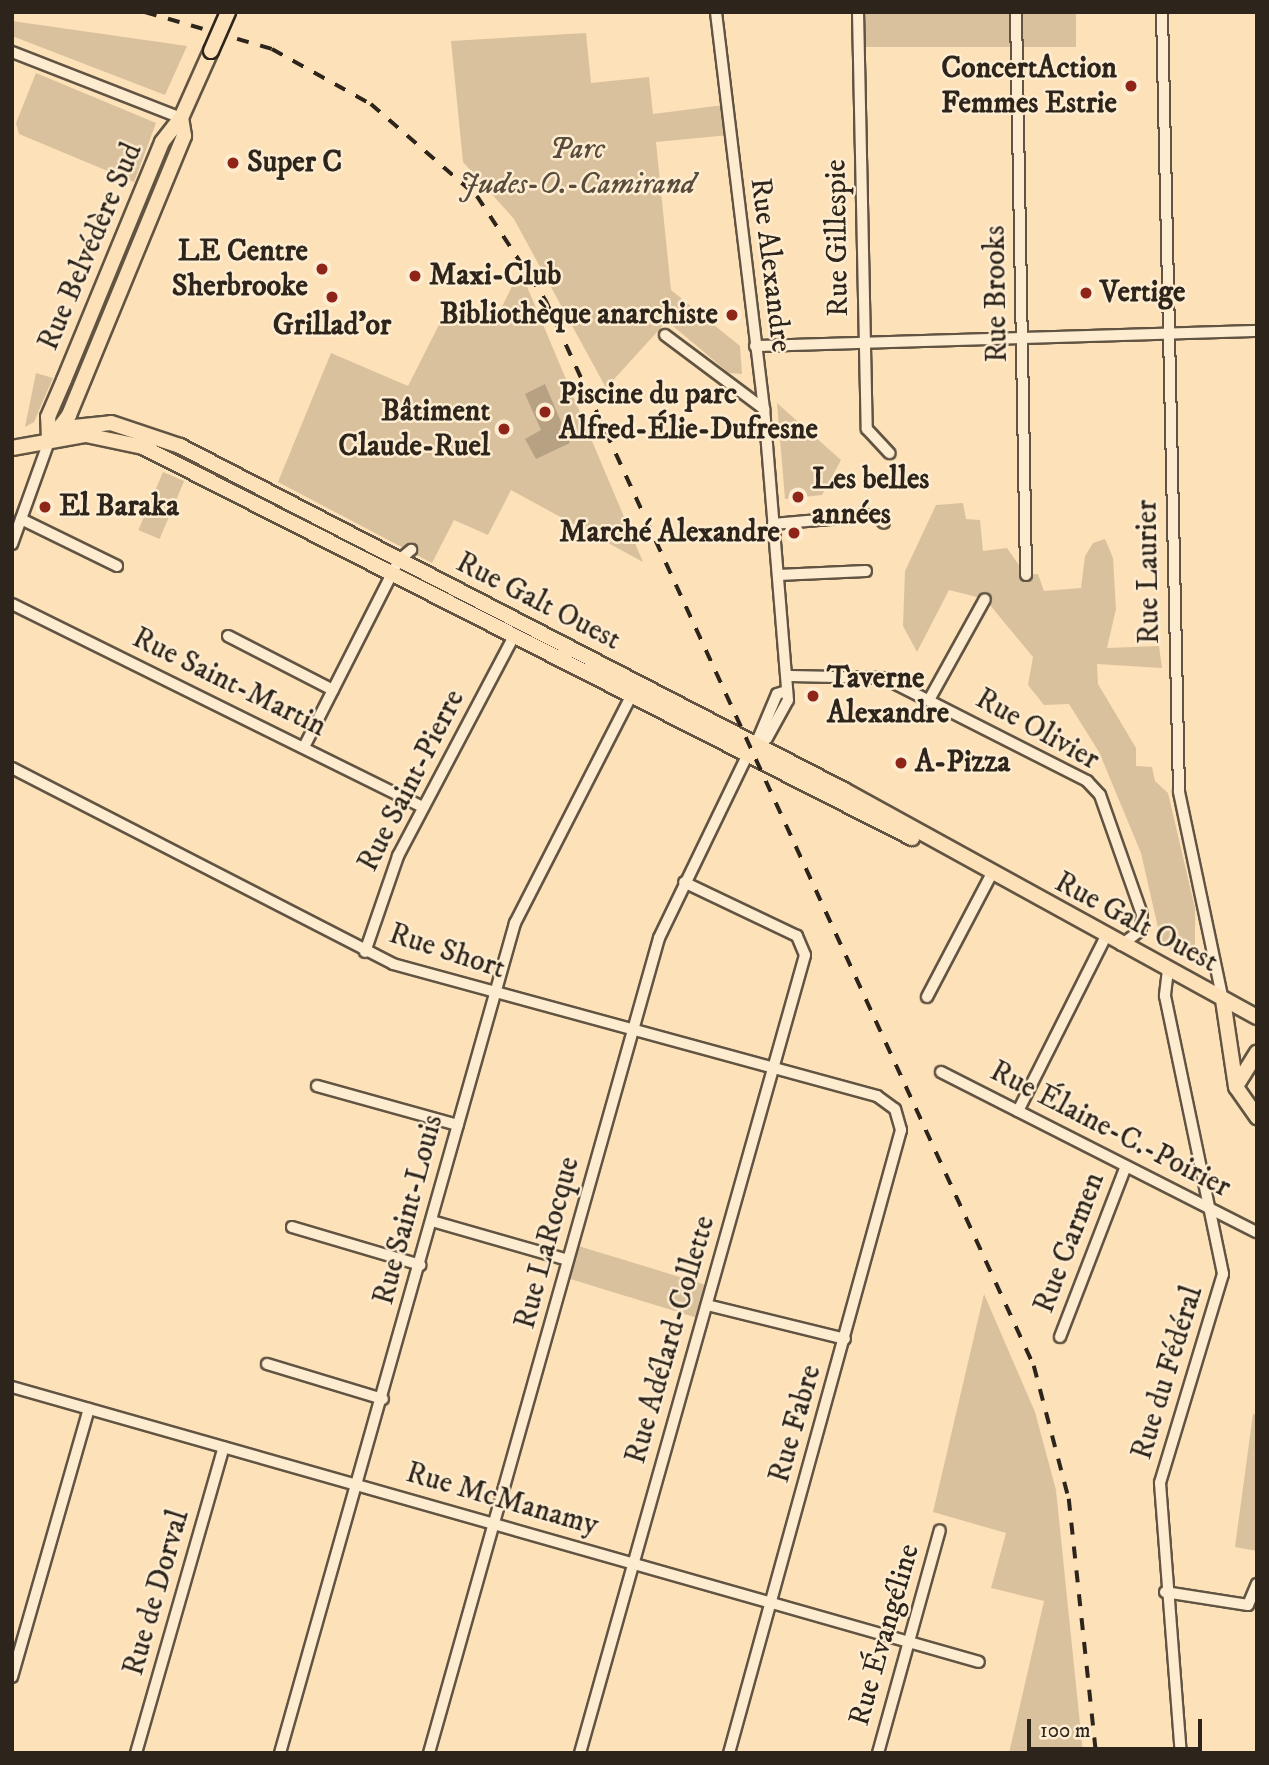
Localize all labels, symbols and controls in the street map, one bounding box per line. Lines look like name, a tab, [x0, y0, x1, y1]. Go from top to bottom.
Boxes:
place label: ConcertAction Femmes Estrie	[941, 51, 1117, 122]
marker: ConcertAction Femmes Estrie	[1123, 78, 1139, 94]
park label: Parc Judes-O.-Camirand	[459, 132, 695, 202]
street label: Rue Belvédère Sud	[31, 138, 151, 356]
place label: Super C	[247, 145, 342, 181]
marker: Super C	[225, 155, 241, 171]
street label: Rue Gillespie	[819, 159, 857, 317]
street label: Rue Alexandre	[741, 176, 799, 354]
street label: Rue Brooks	[978, 225, 1016, 363]
place label: LE Centre Sherbrooke	[172, 234, 308, 304]
place label: Maxi-Club	[429, 258, 561, 294]
marker: LE Centre Sherbrooke	[314, 261, 330, 277]
marker: Maxi-Club	[407, 268, 423, 284]
place label: Vertige	[1100, 275, 1185, 311]
marker: Vertige	[1078, 285, 1094, 301]
marker: Grillad'or	[324, 289, 340, 305]
place label: Bibliothèque anarchiste	[440, 297, 718, 333]
marker: Bibliothèque anarchiste	[724, 307, 740, 323]
place label: Grillad'or	[273, 308, 391, 344]
place label: Piscine du parc Alfred-Élie-Dufresne	[559, 377, 818, 448]
place label: Bâtiment Claude-Ruel	[338, 394, 490, 464]
marker: Piscine du parc Alfred-Élie-Dufresne	[537, 404, 553, 420]
marker: Bâtiment Claude-Ruel	[496, 421, 512, 437]
place label: Les belles années	[812, 462, 929, 532]
place label: El Baraka	[59, 489, 179, 525]
marker: Les belles années	[790, 489, 806, 505]
marker: El Baraka	[37, 499, 53, 515]
street label: Rue Laurier	[1130, 499, 1168, 645]
place label: Marché Alexandre	[559, 515, 780, 551]
marker: Marché Alexandre	[786, 525, 802, 541]
street label: Rue Galt Ouest	[450, 545, 626, 659]
street label: Rue Saint-Martin	[126, 621, 332, 745]
place label: Taverne Alexandre	[827, 661, 949, 732]
street label: Rue Olivier	[969, 681, 1105, 779]
street label: Rue Saint-Pierre	[351, 684, 473, 878]
marker: Taverne Alexandre	[805, 688, 821, 704]
place label: A-Pizza	[915, 745, 1010, 781]
marker: A-Pizza	[893, 755, 909, 771]
street label: Rue Galt Ouest	[1048, 865, 1224, 981]
street label: Rue Short	[384, 916, 510, 988]
street label: Rue Élaine-C.-Poirier	[984, 1054, 1236, 1206]
street label: Rue Saint-Louis	[366, 1111, 452, 1309]
street label: Rue LaRocque	[508, 1153, 588, 1333]
street label: Rue Carmen	[1027, 1168, 1113, 1318]
street label: Rue Adélard-Collette	[618, 1212, 724, 1468]
street label: Rue du Fédéral	[1125, 1282, 1211, 1464]
street label: Rue Fabre	[762, 1361, 830, 1487]
street label: Rue McManamy	[402, 1455, 602, 1545]
street label: Rue de Dorval	[116, 1506, 198, 1680]
street label: Rue Évangéline	[842, 1540, 928, 1730]
scale bar	[1031, 1706, 1206, 1750]
text: 100 m	[1040, 1718, 1091, 1744]

